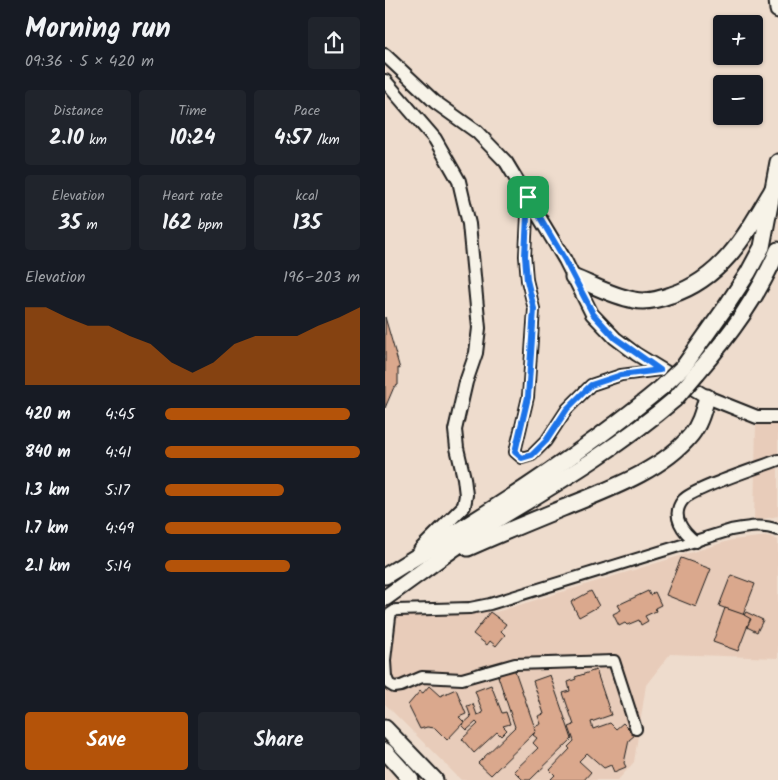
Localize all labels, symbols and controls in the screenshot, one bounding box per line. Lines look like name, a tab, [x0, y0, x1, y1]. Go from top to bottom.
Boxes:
text: Morning run	[25, 7, 171, 52]
map controls	[713, 15, 763, 125]
button: +	[713, 15, 763, 65]
button: share	[308, 17, 360, 69]
text: 09:36 · 5 × 420 m	[25, 49, 154, 74]
button: −	[713, 75, 763, 125]
text: Distance	[53, 100, 103, 122]
text: Time	[178, 100, 207, 122]
text: Pace	[293, 100, 320, 122]
text: 2.10	[49, 122, 84, 155]
text: 10:24	[170, 122, 215, 155]
text: 4:57	[274, 122, 311, 155]
text: km	[84, 129, 107, 151]
text: /km	[311, 129, 340, 151]
pin	[507, 176, 549, 218]
icon: arrive	[514, 183, 542, 211]
text: Elevation	[52, 185, 105, 207]
text: Heart rate	[162, 185, 223, 207]
text: kcal	[295, 185, 318, 207]
text: 35	[59, 207, 81, 240]
text: 162	[162, 207, 192, 240]
text: 135	[293, 207, 321, 240]
text: m	[81, 214, 98, 236]
text: bpm	[192, 214, 223, 236]
text: Elevation	[25, 265, 86, 290]
text: 196–203 m	[283, 265, 360, 290]
text: 420 m	[25, 402, 71, 427]
text: 4:45	[105, 402, 135, 427]
text: 840 m	[25, 440, 71, 465]
text: 4:41	[105, 440, 132, 465]
text: 1.3 km	[25, 478, 70, 503]
text: 5:17	[105, 478, 130, 503]
text: 1.7 km	[25, 516, 68, 541]
text: 4:49	[105, 516, 134, 541]
text: 2.1 km	[25, 554, 70, 579]
text: 5:14	[105, 554, 131, 579]
button: Save	[25, 712, 188, 770]
button: Share	[198, 712, 360, 770]

